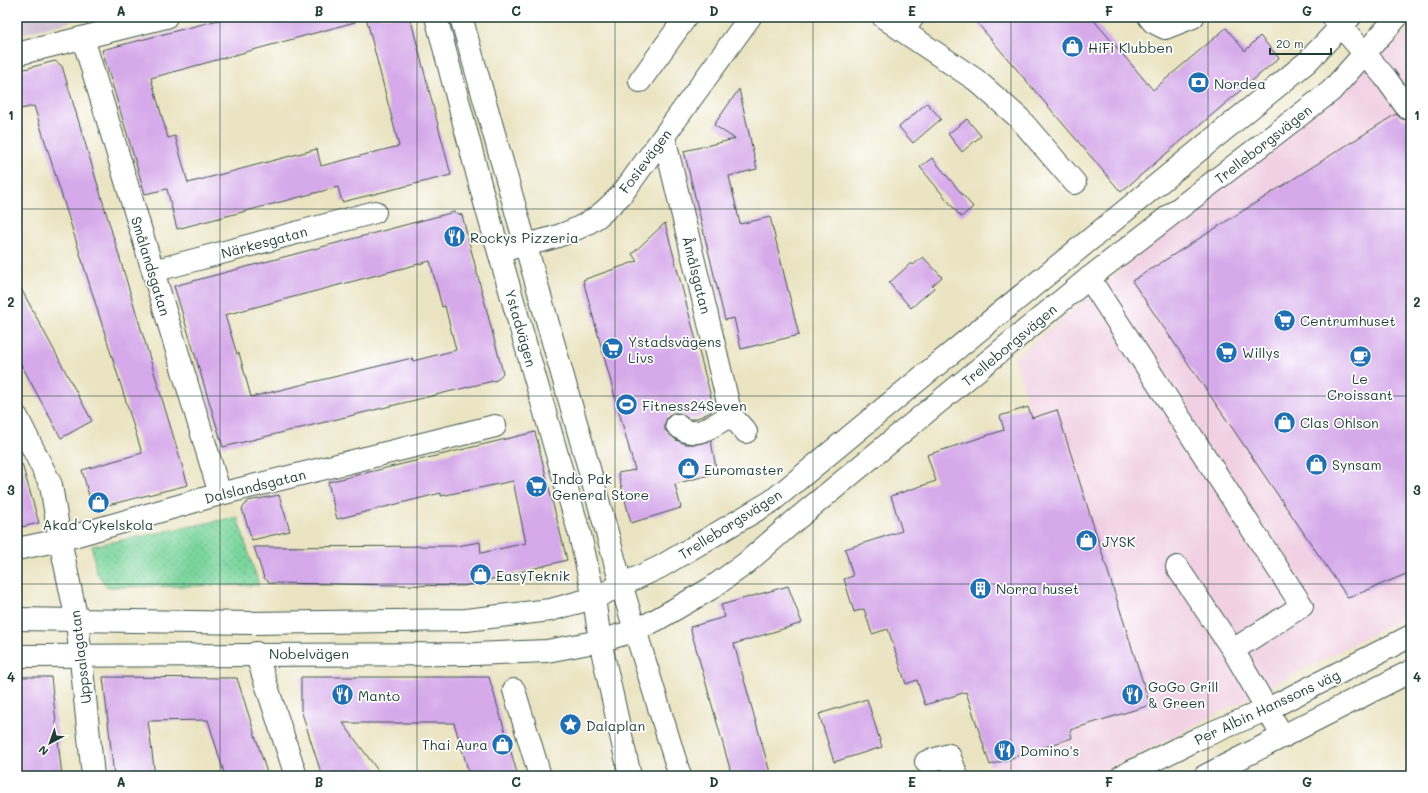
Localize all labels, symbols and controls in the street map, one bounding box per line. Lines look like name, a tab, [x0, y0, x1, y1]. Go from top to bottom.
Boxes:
text: A	[116, 2, 126, 19]
text: B	[315, 2, 324, 19]
text: C	[511, 2, 521, 19]
text: D	[709, 2, 719, 19]
text: E	[908, 2, 916, 19]
text: F	[1105, 2, 1113, 19]
text: G	[1302, 2, 1312, 19]
scale bar	[1270, 30, 1331, 56]
shop icon: HiFi Klubben	[1059, 34, 1085, 60]
text: 20 m	[1276, 35, 1304, 51]
place label: HiFi Klubben	[1088, 38, 1173, 57]
bank icon: Nordea	[1186, 70, 1212, 96]
place label: Nordea	[1214, 74, 1266, 93]
street label: Trelleborgsvägen	[1210, 100, 1316, 188]
text: 1	[8, 106, 14, 123]
text: 1	[1414, 106, 1420, 123]
street label: Fosievägen	[615, 125, 675, 197]
street label: Smålandsgatan	[127, 214, 175, 318]
street label: Närkesgatan	[219, 221, 309, 263]
restaurant icon: Rockys Pizzeria	[442, 224, 468, 250]
place label: Rockys Pizzeria	[470, 228, 579, 247]
street label: Åmålsgatan	[678, 234, 716, 316]
street label: Ystadvägen	[501, 287, 541, 369]
text: 2	[7, 293, 15, 310]
text: 2	[1413, 293, 1421, 310]
street label: Trelleborgsvägen	[958, 300, 1060, 390]
supermarket icon: Centrumhuset	[1272, 307, 1298, 333]
place label: Centrumhuset	[1300, 311, 1396, 330]
place label: Ystadsvägens Livs	[628, 332, 721, 367]
supermarket icon: Ystadsvägens Livs	[599, 336, 625, 362]
supermarket icon: Willys	[1214, 339, 1240, 365]
place label: Willys	[1242, 343, 1280, 362]
cafe icon: Le Croissant	[1347, 343, 1373, 369]
place label: Le Croissant	[1327, 369, 1393, 404]
sports icon: Fitness24Seven	[614, 392, 640, 418]
place label: Fitness24Seven	[642, 396, 747, 415]
shop icon: Clas Ohlson	[1272, 409, 1298, 435]
place label: Clas Ohlson	[1300, 413, 1379, 432]
shop icon: Synsam	[1303, 451, 1329, 477]
place label: Synsam	[1332, 455, 1382, 474]
shop icon: Euromaster	[676, 456, 702, 482]
place label: Euromaster	[704, 460, 784, 479]
street label: Dalslandsgatan	[202, 464, 308, 508]
place label: Indo Pak General Store	[552, 469, 649, 504]
supermarket icon: Indo Pak General Store	[524, 473, 550, 499]
text: 3	[7, 481, 15, 498]
text: 3	[1413, 481, 1421, 498]
street label: Trelleborgsvägen	[675, 485, 785, 563]
shop icon: Akad Cykelskola	[85, 489, 111, 515]
place label: Akad Cykelskola	[43, 515, 153, 534]
shop icon: JYSK	[1074, 528, 1100, 554]
place label: JYSK	[1102, 532, 1136, 551]
shop icon: EasyTeknik	[468, 562, 494, 588]
place label: EasyTeknik	[496, 566, 570, 585]
building icon: Norra huset	[967, 575, 993, 601]
place label: Norra huset	[996, 579, 1079, 598]
street label: Uppsalagatan	[65, 609, 95, 705]
street label: Nobelvägen	[269, 644, 349, 663]
street label: Per Albin Hanssons väg	[1191, 665, 1343, 749]
text: 4	[7, 668, 15, 685]
text: 4	[1413, 668, 1421, 685]
place label: GoGo Grill & Green	[1148, 677, 1219, 712]
restaurant icon: GoGo Grill & Green	[1119, 681, 1145, 707]
restaurant icon: Manto	[330, 682, 356, 708]
place label: Manto	[358, 686, 400, 705]
place icon: Dalaplan	[558, 712, 584, 738]
place label: Dalaplan	[586, 716, 645, 735]
north arrow	[30, 723, 70, 763]
shop icon: Thai Aura	[490, 731, 516, 757]
place label: Thai Aura	[422, 735, 488, 754]
restaurant icon: Domino's	[991, 737, 1017, 763]
place label: Domino's	[1020, 741, 1079, 760]
text: N	[35, 743, 51, 759]
text: A	[116, 773, 126, 790]
text: B	[315, 773, 324, 790]
text: C	[511, 773, 521, 790]
text: D	[709, 773, 719, 790]
text: E	[908, 773, 916, 790]
text: F	[1105, 773, 1113, 790]
text: G	[1302, 773, 1312, 790]

